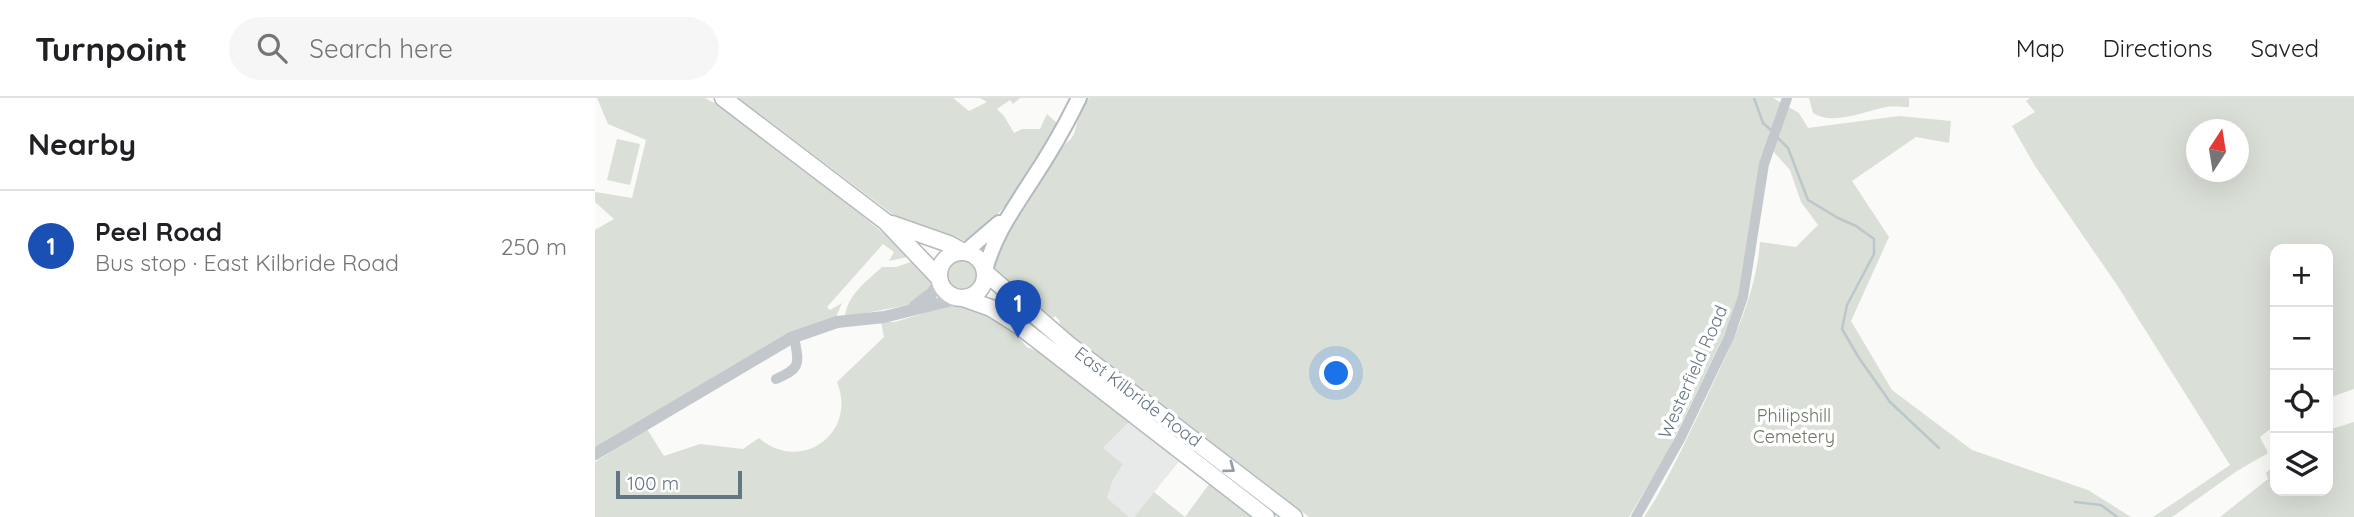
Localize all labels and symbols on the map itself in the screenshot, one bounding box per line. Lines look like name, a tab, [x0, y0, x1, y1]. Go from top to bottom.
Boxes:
north arrow	[2186, 119, 2249, 182]
pin: 1	[995, 280, 1041, 338]
street label: Westerfield Road	[1653, 301, 1732, 442]
street label: East Kilbride Road	[1070, 341, 1206, 452]
your location	[1319, 356, 1353, 390]
park label: Philipshill Cemetery	[1753, 404, 1835, 448]
one-way arrow	[1223, 460, 1235, 472]
scale bar	[616, 468, 742, 500]

